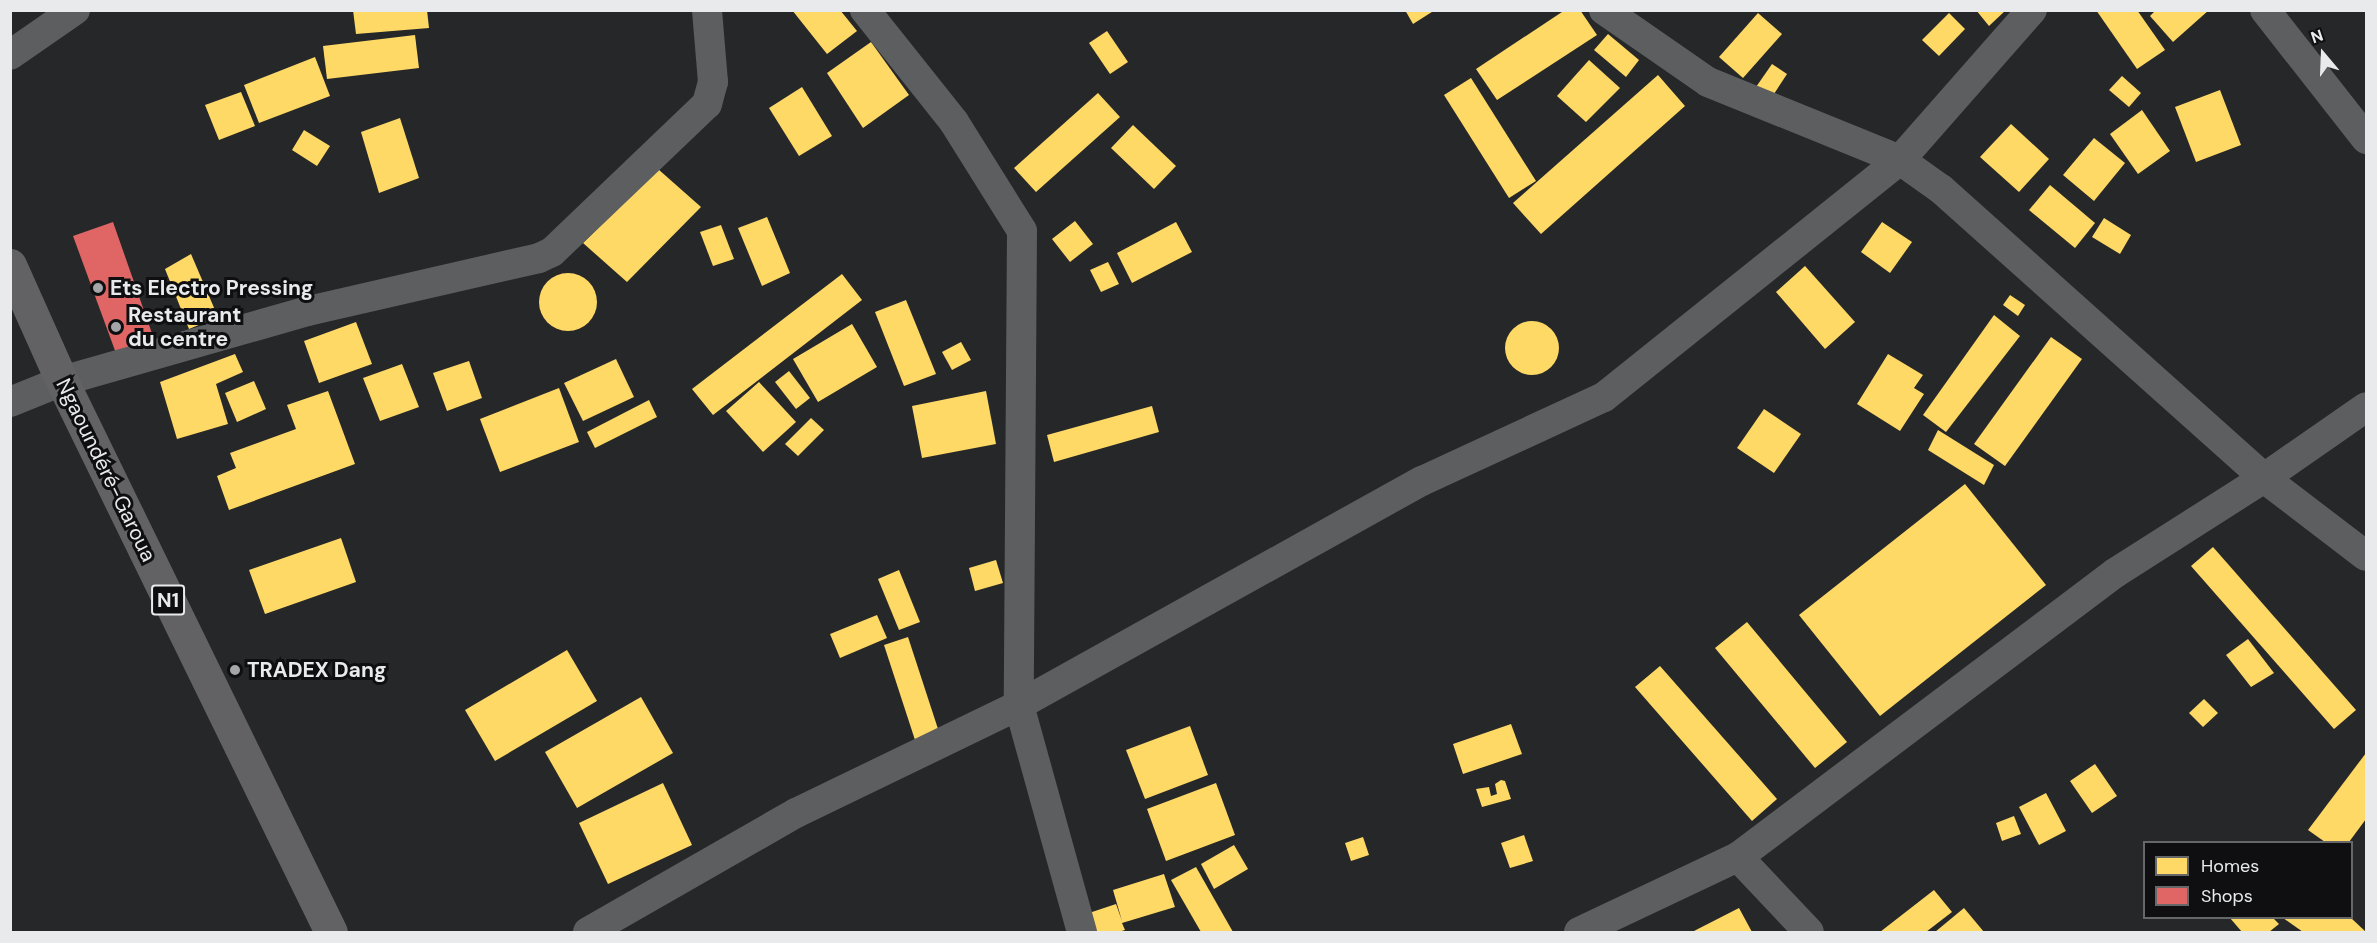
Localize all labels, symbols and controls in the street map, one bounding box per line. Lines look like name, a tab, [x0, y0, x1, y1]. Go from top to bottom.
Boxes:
north arrow	[2293, 24, 2353, 84]
text: N	[2308, 25, 2326, 48]
place label: Ets Electro Pressing	[110, 275, 313, 301]
marker: Ets Electro Pressing	[91, 281, 105, 295]
place label: Restaurant du centre	[128, 302, 241, 352]
marker: Restaurant du centre	[109, 320, 123, 334]
street label: Ngaoundéré-Garoua	[51, 374, 161, 566]
road number: N1	[150, 583, 186, 617]
place label: TRADEX Dang	[247, 657, 386, 683]
marker: TRADEX Dang	[228, 663, 242, 677]
legend	[2143, 841, 2353, 919]
text: Homes	[2201, 854, 2259, 878]
text: Shops	[2201, 884, 2253, 908]

